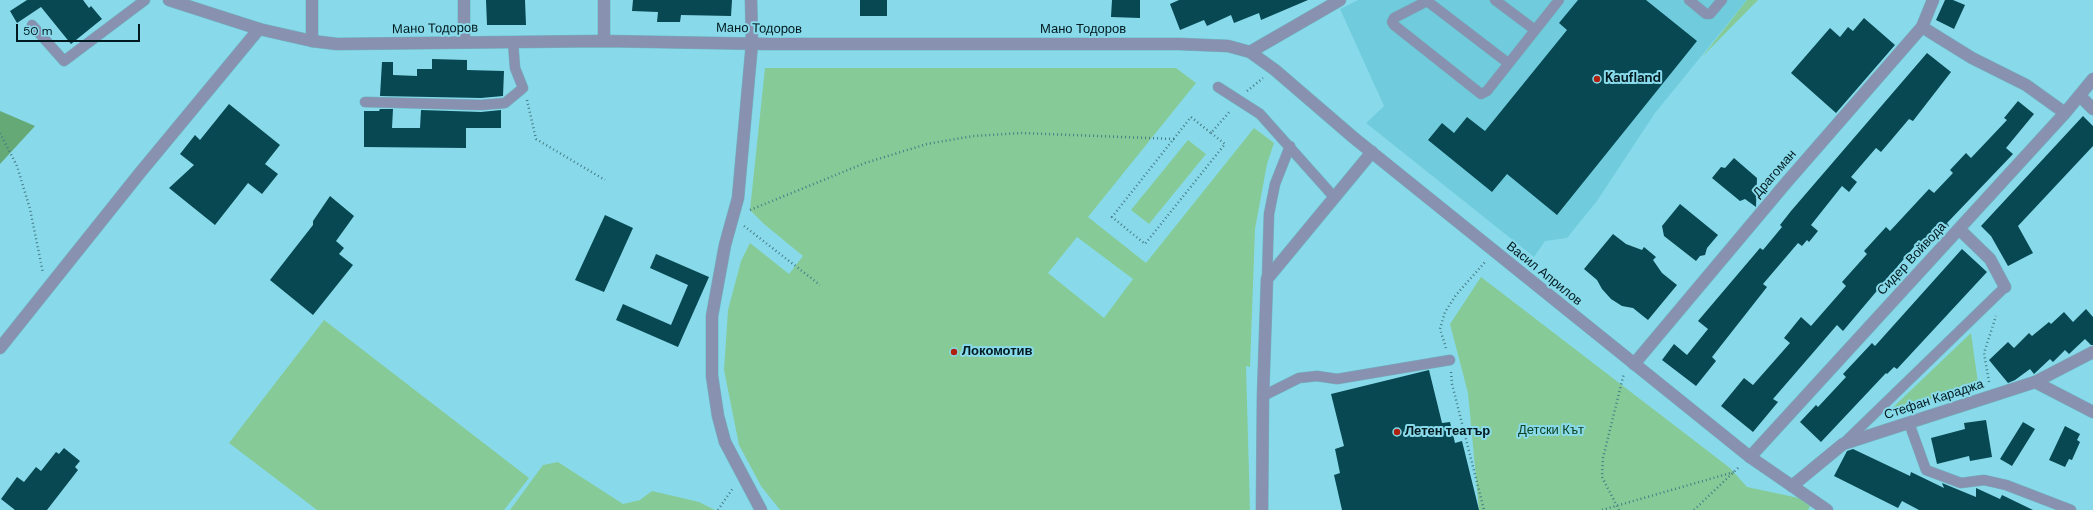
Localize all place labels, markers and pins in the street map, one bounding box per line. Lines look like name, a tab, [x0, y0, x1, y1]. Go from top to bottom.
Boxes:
place label: Kaufland	[1605, 71, 1661, 87]
marker: Kaufland	[1592, 74, 1602, 84]
place label: Локомотив	[962, 344, 1033, 360]
marker: Локомотив	[949, 347, 959, 357]
place label: Летен театър	[1405, 424, 1490, 440]
marker: Летен театър	[1392, 427, 1402, 437]

